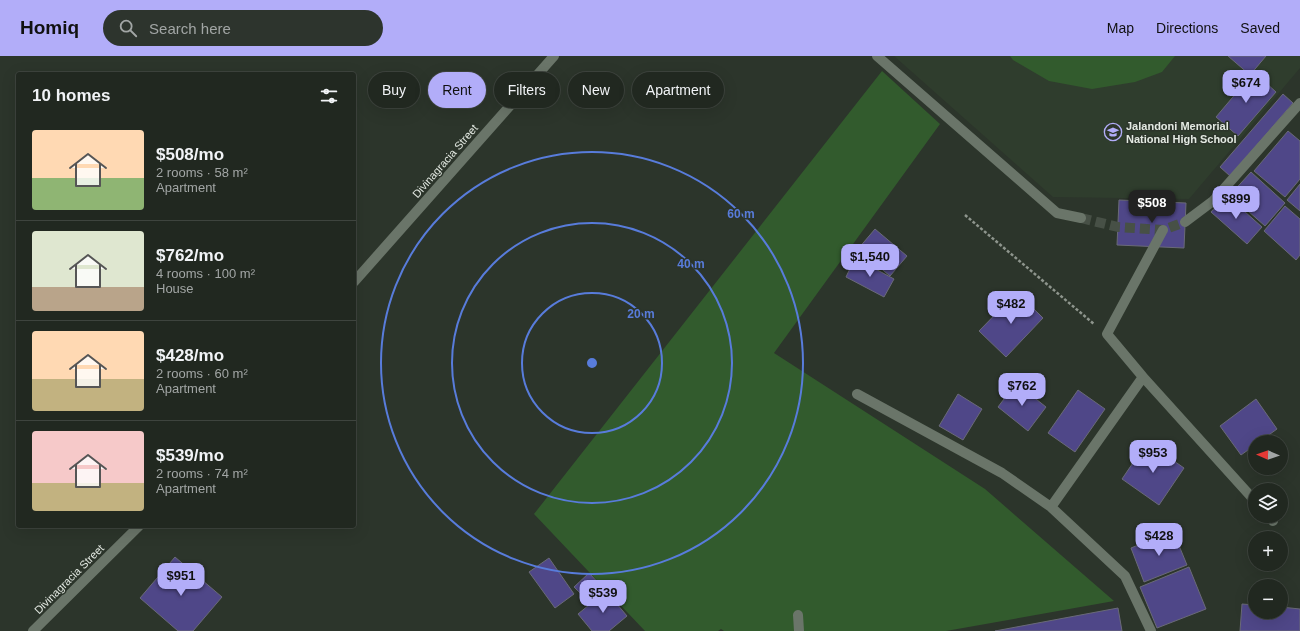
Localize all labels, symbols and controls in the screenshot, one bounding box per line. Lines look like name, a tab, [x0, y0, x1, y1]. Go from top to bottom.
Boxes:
search box	[103, 10, 383, 46]
text: Homiq	[20, 17, 79, 38]
icon: search	[117, 17, 139, 39]
text: Search here	[149, 20, 231, 37]
text: Map	[1107, 20, 1134, 36]
text: Directions	[1156, 20, 1218, 36]
text: Saved	[1240, 20, 1280, 36]
pin: $674	[1222, 70, 1270, 104]
chip: Buy	[368, 72, 420, 108]
chip: Rent	[428, 72, 486, 108]
chip: Filters	[494, 72, 560, 108]
chip: New	[568, 72, 624, 108]
chip: Apartment	[632, 72, 724, 108]
text: $674	[1232, 75, 1260, 90]
icon: filters	[318, 85, 340, 107]
text: 10 homes	[32, 86, 110, 105]
place label: Jalandoni Memorial National High School	[1126, 120, 1237, 145]
street label: Divinagracia Street	[410, 122, 480, 200]
school or university icon: Jalandoni Memorial National High School	[1103, 122, 1123, 142]
text: $508/mo	[156, 145, 224, 164]
icon: home	[64, 146, 112, 194]
text: 2 rooms · 58 m²	[156, 165, 248, 180]
text: Apartment	[156, 180, 216, 195]
pin: $899	[1212, 186, 1260, 220]
pin: $508	[1128, 190, 1176, 224]
text: $899	[1222, 191, 1250, 206]
text: $508	[1138, 195, 1166, 210]
text: 60 m	[727, 207, 755, 221]
pin: $1,540	[837, 244, 903, 278]
text: $762/mo	[156, 246, 224, 265]
icon: home	[64, 247, 112, 295]
text: $1,540	[850, 249, 890, 264]
text: 40 m	[677, 257, 705, 271]
text: 4 rooms · 100 m²	[156, 266, 255, 281]
text: House	[156, 281, 194, 296]
pin: $482	[987, 291, 1035, 325]
text: $482	[997, 296, 1025, 311]
text: 20 m	[627, 307, 655, 321]
text: $428/mo	[156, 346, 224, 365]
icon: home	[64, 347, 112, 395]
centre of rings	[585, 356, 599, 370]
text: 2 rooms · 60 m²	[156, 366, 248, 381]
pin: $762	[998, 373, 1046, 407]
text: $762	[1008, 378, 1036, 393]
text: Apartment	[156, 381, 216, 396]
north arrow	[1248, 435, 1288, 475]
map controls	[1248, 435, 1288, 619]
pin: $953	[1129, 440, 1177, 474]
text: $953	[1139, 445, 1167, 460]
text: $539/mo	[156, 446, 224, 465]
icon: home	[64, 447, 112, 495]
text: 2 rooms · 74 m²	[156, 466, 248, 481]
text: Apartment	[156, 481, 216, 496]
button: layers	[1248, 483, 1288, 523]
pin: $428	[1135, 523, 1183, 557]
text: $428	[1145, 528, 1173, 543]
button: +	[1248, 531, 1288, 571]
street label: Divinagracia Street	[32, 542, 106, 616]
pin: $951	[157, 563, 205, 597]
text: $951	[167, 568, 195, 583]
button: −	[1248, 579, 1288, 619]
pin: $539	[579, 580, 627, 614]
text: $539	[589, 585, 617, 600]

